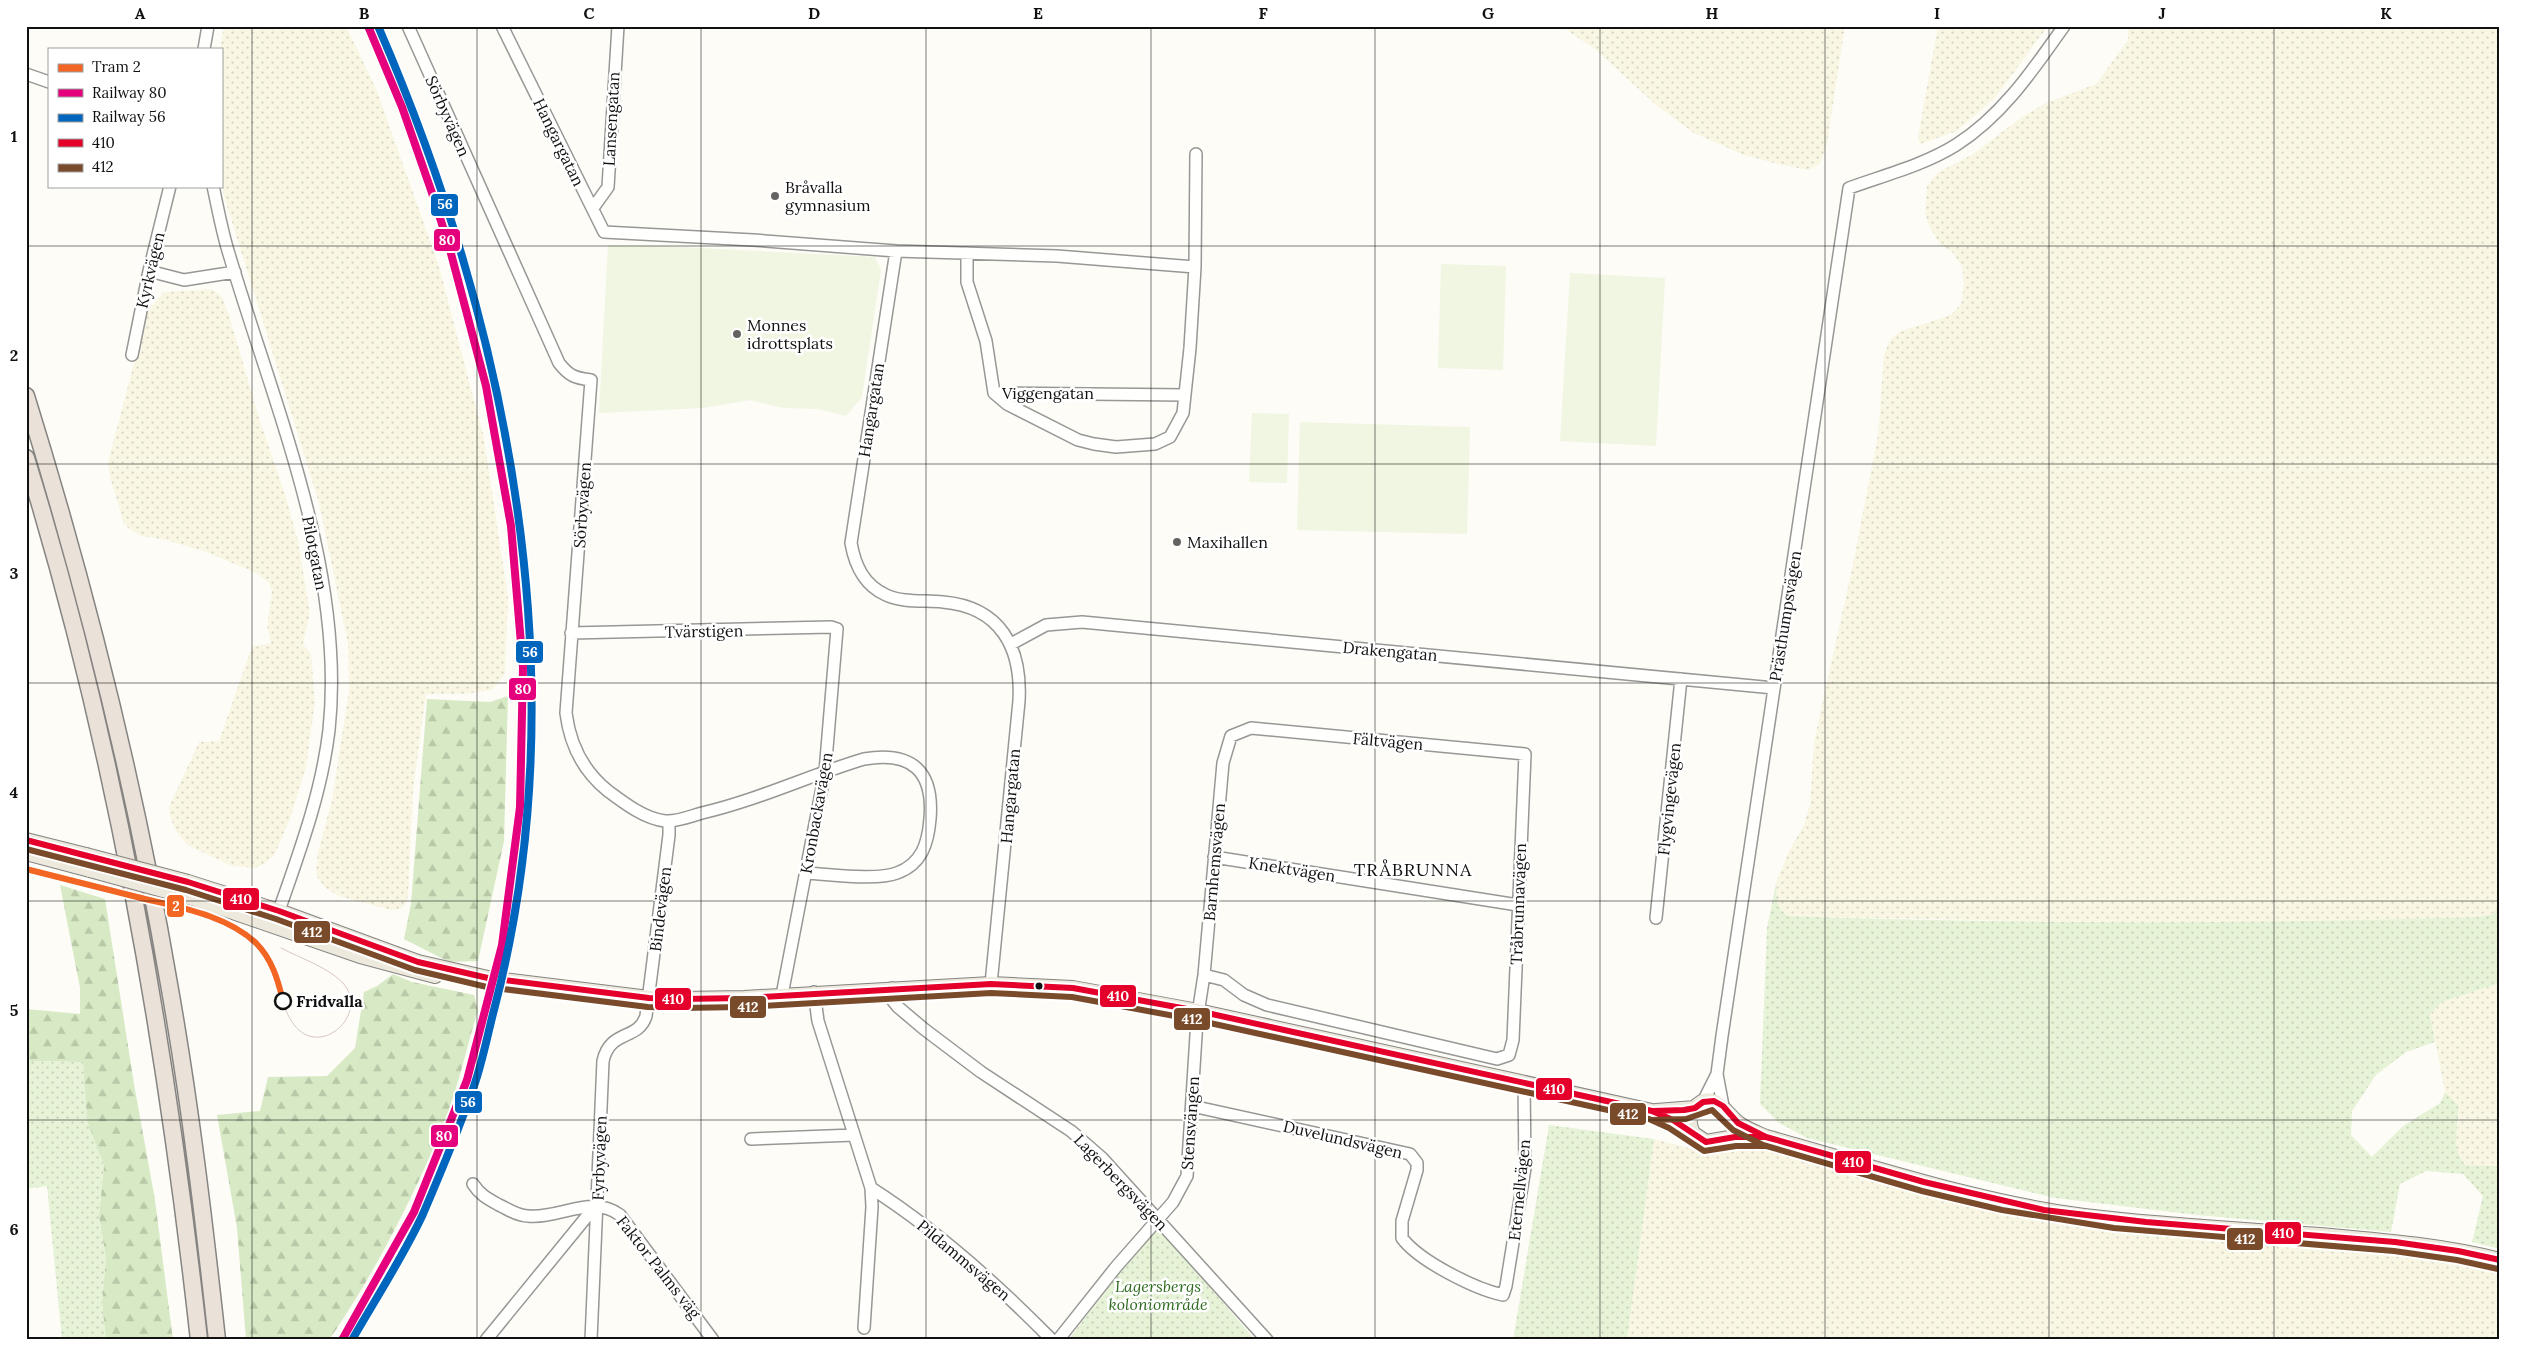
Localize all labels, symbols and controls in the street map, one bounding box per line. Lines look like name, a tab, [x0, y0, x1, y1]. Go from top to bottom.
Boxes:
text: A	[135, 3, 146, 23]
text: B	[359, 3, 370, 23]
text: C	[583, 3, 595, 23]
text: D	[808, 3, 820, 23]
text: E	[1033, 3, 1043, 23]
text: F	[1258, 3, 1268, 23]
text: G	[1482, 3, 1494, 23]
text: H	[1706, 3, 1719, 23]
text: I	[1934, 3, 1940, 23]
text: J	[2158, 3, 2166, 23]
text: K	[2380, 3, 2392, 23]
legend	[48, 48, 222, 188]
text: Tram 2	[92, 57, 141, 76]
street label: Lansengatan	[599, 71, 623, 167]
street label: Sörbyvägen	[421, 73, 475, 160]
text: Railway 80	[92, 83, 166, 102]
street label: Hangargatan	[529, 95, 589, 190]
text: Railway 56	[92, 107, 166, 126]
text: 1	[11, 126, 17, 146]
text: 410	[92, 133, 115, 152]
text: 412	[92, 157, 114, 176]
place label: Bråvalla gymnasium	[785, 177, 871, 215]
marker: Bråvalla gymnasium	[769, 190, 781, 202]
line badge: 56	[430, 193, 459, 217]
text: 56	[437, 195, 453, 213]
line badge: 80	[433, 228, 461, 252]
street label: Kyrkvägen	[132, 230, 169, 310]
text: 80	[439, 231, 456, 249]
place label: Monnes idrottsplats	[747, 315, 833, 353]
marker: Monnes idrottsplats	[731, 328, 743, 340]
text: 2	[10, 345, 18, 365]
street label: Hangargatan	[854, 361, 888, 459]
street label: Viggengatan	[1001, 383, 1094, 403]
street label: Sörbyvägen	[569, 461, 595, 549]
street label: Pilotgatan	[298, 514, 332, 592]
place label: Maxihallen	[1187, 532, 1268, 552]
marker: Maxihallen	[1171, 536, 1183, 548]
street label: Prästhumpsvägen	[1765, 549, 1805, 683]
text: 3	[10, 563, 19, 583]
street label: Tvärstigen	[665, 620, 744, 642]
street label: Drakengatan	[1342, 637, 1438, 665]
line badge: 56	[515, 640, 544, 664]
text: 56	[522, 643, 538, 661]
line badge: 80	[508, 677, 537, 701]
text: 80	[515, 680, 532, 698]
street label: Fältvägen	[1352, 728, 1424, 754]
street label: Flygvingevägen	[1653, 741, 1685, 856]
street label: Hangargatan	[996, 747, 1024, 844]
street label: Kronbackavägen	[795, 750, 837, 875]
text: 4	[10, 782, 19, 802]
street label: Barnhemsvägen	[1199, 802, 1229, 922]
street label: Tråbrunnavägen	[1506, 843, 1530, 965]
street label: Knektvägen	[1247, 852, 1337, 886]
district label: TRÅBRUNNA	[1354, 858, 1472, 881]
street label: Bindevägen	[645, 865, 675, 953]
line badge: 410	[222, 887, 260, 911]
text: 410	[230, 890, 252, 908]
line badge: 2	[166, 894, 185, 918]
text: 2	[172, 897, 180, 915]
line badge: 412	[293, 920, 331, 944]
text: 412	[302, 923, 322, 941]
unlabelled marker	[1034, 981, 1044, 991]
line badge: 410	[1099, 984, 1137, 1008]
line badge: 410	[654, 987, 692, 1011]
text: 410	[1107, 987, 1129, 1005]
text: 410	[662, 990, 684, 1008]
place label: Fridvalla	[296, 991, 363, 1011]
marker: Fridvalla	[274, 992, 292, 1010]
line badge: 412	[729, 995, 767, 1019]
text: 412	[738, 998, 758, 1016]
text: 5	[10, 1000, 19, 1020]
line badge: 412	[1173, 1007, 1211, 1031]
text: 412	[1182, 1010, 1202, 1028]
street label: Stensvängen	[1177, 1075, 1203, 1171]
line badge: 410	[1535, 1077, 1573, 1101]
text: 410	[1543, 1080, 1565, 1098]
line badge: 56	[454, 1090, 483, 1114]
text: 56	[460, 1093, 476, 1111]
line badge: 412	[1609, 1102, 1647, 1126]
text: 412	[1618, 1105, 1638, 1123]
street label: Fyrbyvägen	[588, 1115, 610, 1201]
street label: Duvelundsvägen	[1281, 1116, 1405, 1163]
line badge: 80	[430, 1124, 459, 1148]
text: 80	[436, 1127, 453, 1145]
street label: Lagerbergsvägen	[1070, 1130, 1172, 1235]
street label: Eternellvägen	[1504, 1138, 1534, 1242]
line badge: 410	[1834, 1150, 1872, 1174]
text: 410	[1842, 1153, 1864, 1171]
street label: Faktor Palms väg	[613, 1212, 706, 1323]
street label: Pildammsvägen	[913, 1215, 1015, 1305]
text: 6	[9, 1219, 19, 1239]
line badge: 410	[2264, 1221, 2302, 1245]
text: 410	[2272, 1224, 2294, 1242]
line badge: 412	[2226, 1227, 2264, 1251]
text: 412	[2235, 1230, 2255, 1248]
park label: Lagersbergs koloniområde	[1108, 1276, 1208, 1314]

